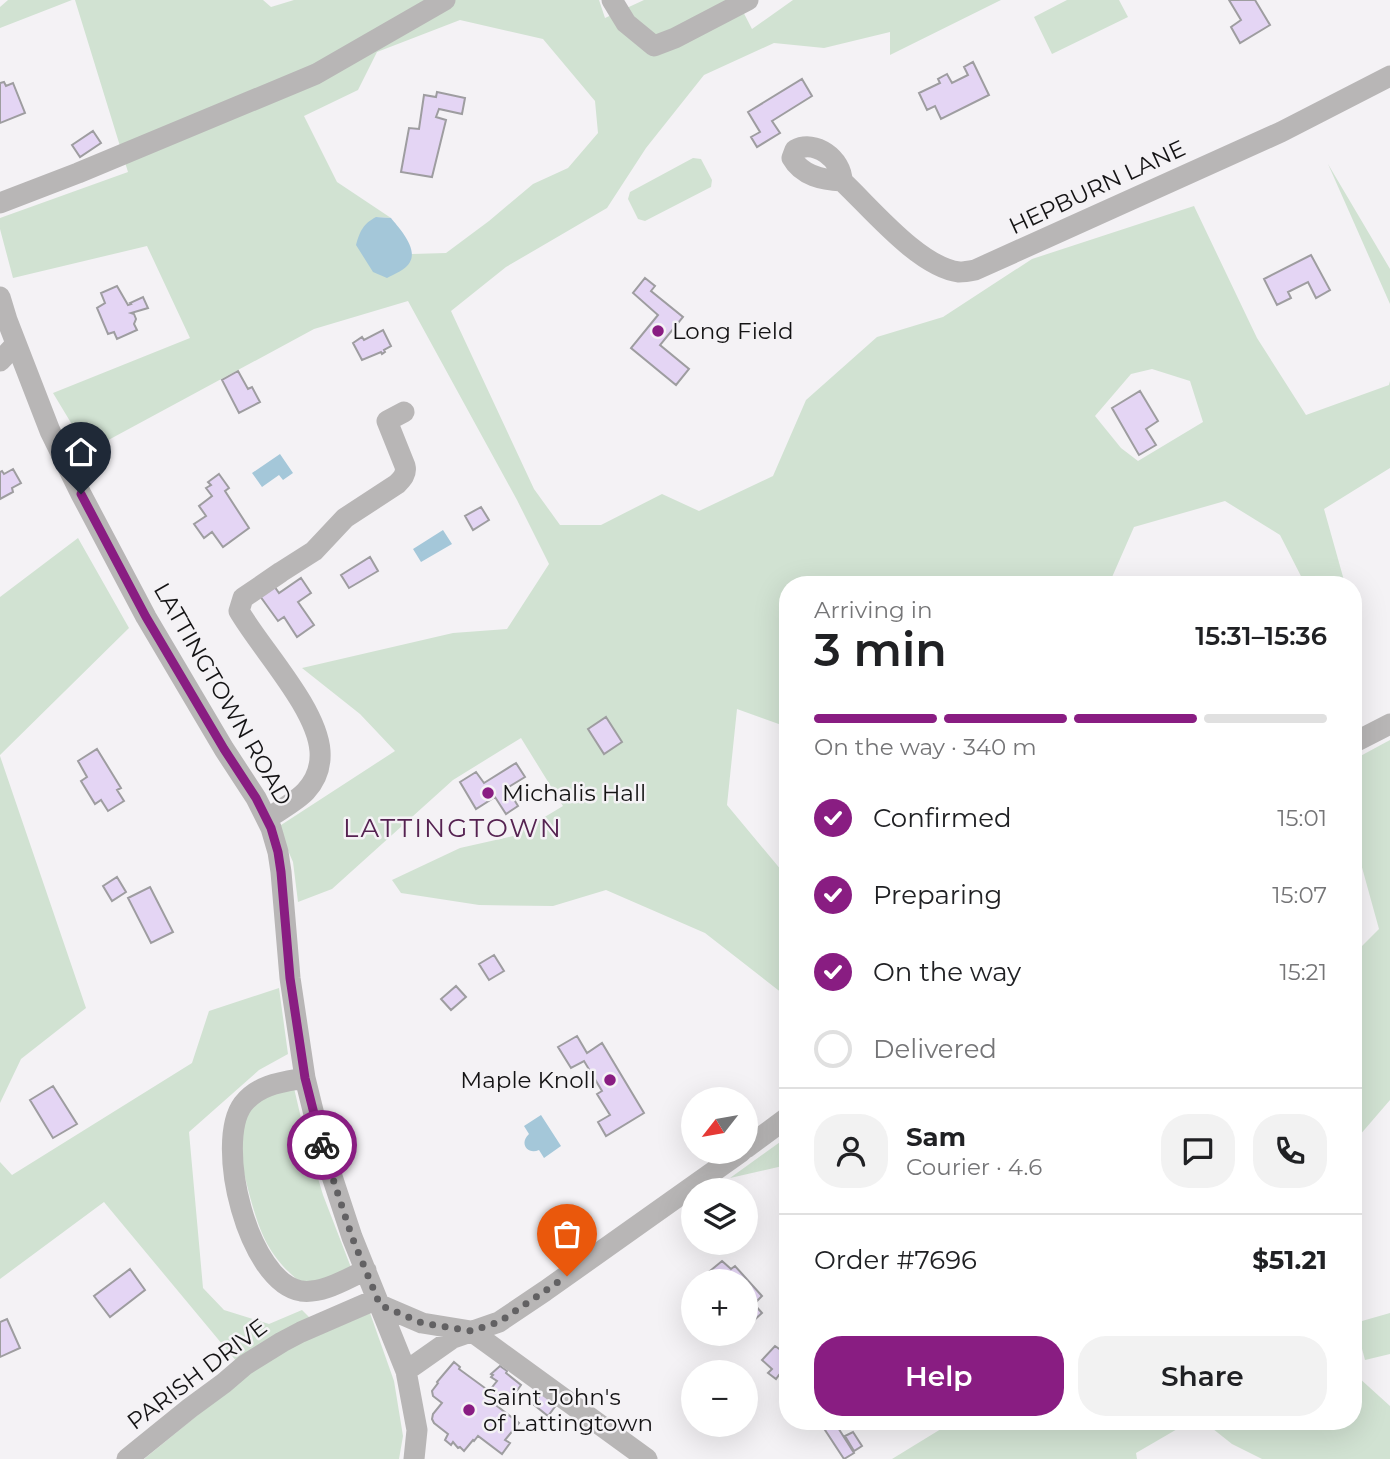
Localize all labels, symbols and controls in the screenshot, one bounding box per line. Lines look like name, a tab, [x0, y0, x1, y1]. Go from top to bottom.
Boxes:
street label: HEPBURN LANE	[1004, 134, 1190, 240]
place label: Long Field	[672, 317, 794, 345]
marker: Long Field	[650, 323, 666, 339]
pin	[51, 422, 111, 494]
icon: home	[62, 433, 100, 471]
street label: LATTINGTOWN ROAD	[148, 578, 298, 810]
text: Arriving in	[814, 596, 933, 624]
text: 15:31–15:36	[1195, 620, 1327, 652]
text: 3 min	[814, 621, 947, 678]
text: On the way · 340 m	[814, 733, 1037, 761]
place label: Michalis Hall	[502, 779, 646, 807]
marker: Michalis Hall	[480, 785, 496, 801]
icon: check	[814, 799, 852, 837]
text: Confirmed	[873, 802, 1012, 834]
text: 15:01	[1277, 804, 1327, 832]
district label: LATTINGTOWN	[343, 812, 563, 844]
icon: check	[814, 876, 852, 914]
text: Preparing	[873, 879, 1002, 911]
text: 15:07	[1272, 881, 1327, 909]
icon: check	[814, 953, 852, 991]
text: On the way	[873, 956, 1021, 988]
text: 15:21	[1279, 958, 1327, 986]
text: Delivered	[873, 1033, 997, 1065]
place label: Maple Knoll	[460, 1066, 596, 1094]
marker: Maple Knoll	[602, 1072, 618, 1088]
north arrow	[681, 1087, 758, 1164]
map controls	[681, 1087, 758, 1437]
courier	[287, 1110, 357, 1180]
button: person	[814, 1114, 888, 1188]
button: chat	[1161, 1114, 1235, 1188]
button: phone	[1253, 1114, 1327, 1188]
text: Sam	[906, 1121, 966, 1153]
icon: bike	[303, 1126, 341, 1164]
text: Courier · 4.6	[906, 1153, 1042, 1181]
button: layers	[681, 1178, 758, 1255]
pin	[537, 1204, 597, 1276]
icon: bag	[548, 1215, 586, 1253]
text: Order #7696	[814, 1244, 977, 1276]
text: $51.21	[1252, 1244, 1327, 1276]
button: +	[681, 1269, 758, 1346]
street label: PARISH DRIVE	[122, 1312, 272, 1436]
button: Help	[814, 1336, 1064, 1416]
button: Share	[1078, 1336, 1327, 1416]
button: −	[681, 1360, 758, 1437]
place label: Saint John's of Lattingtown	[483, 1383, 653, 1437]
marker: Saint John's of Lattingtown	[461, 1402, 477, 1418]

